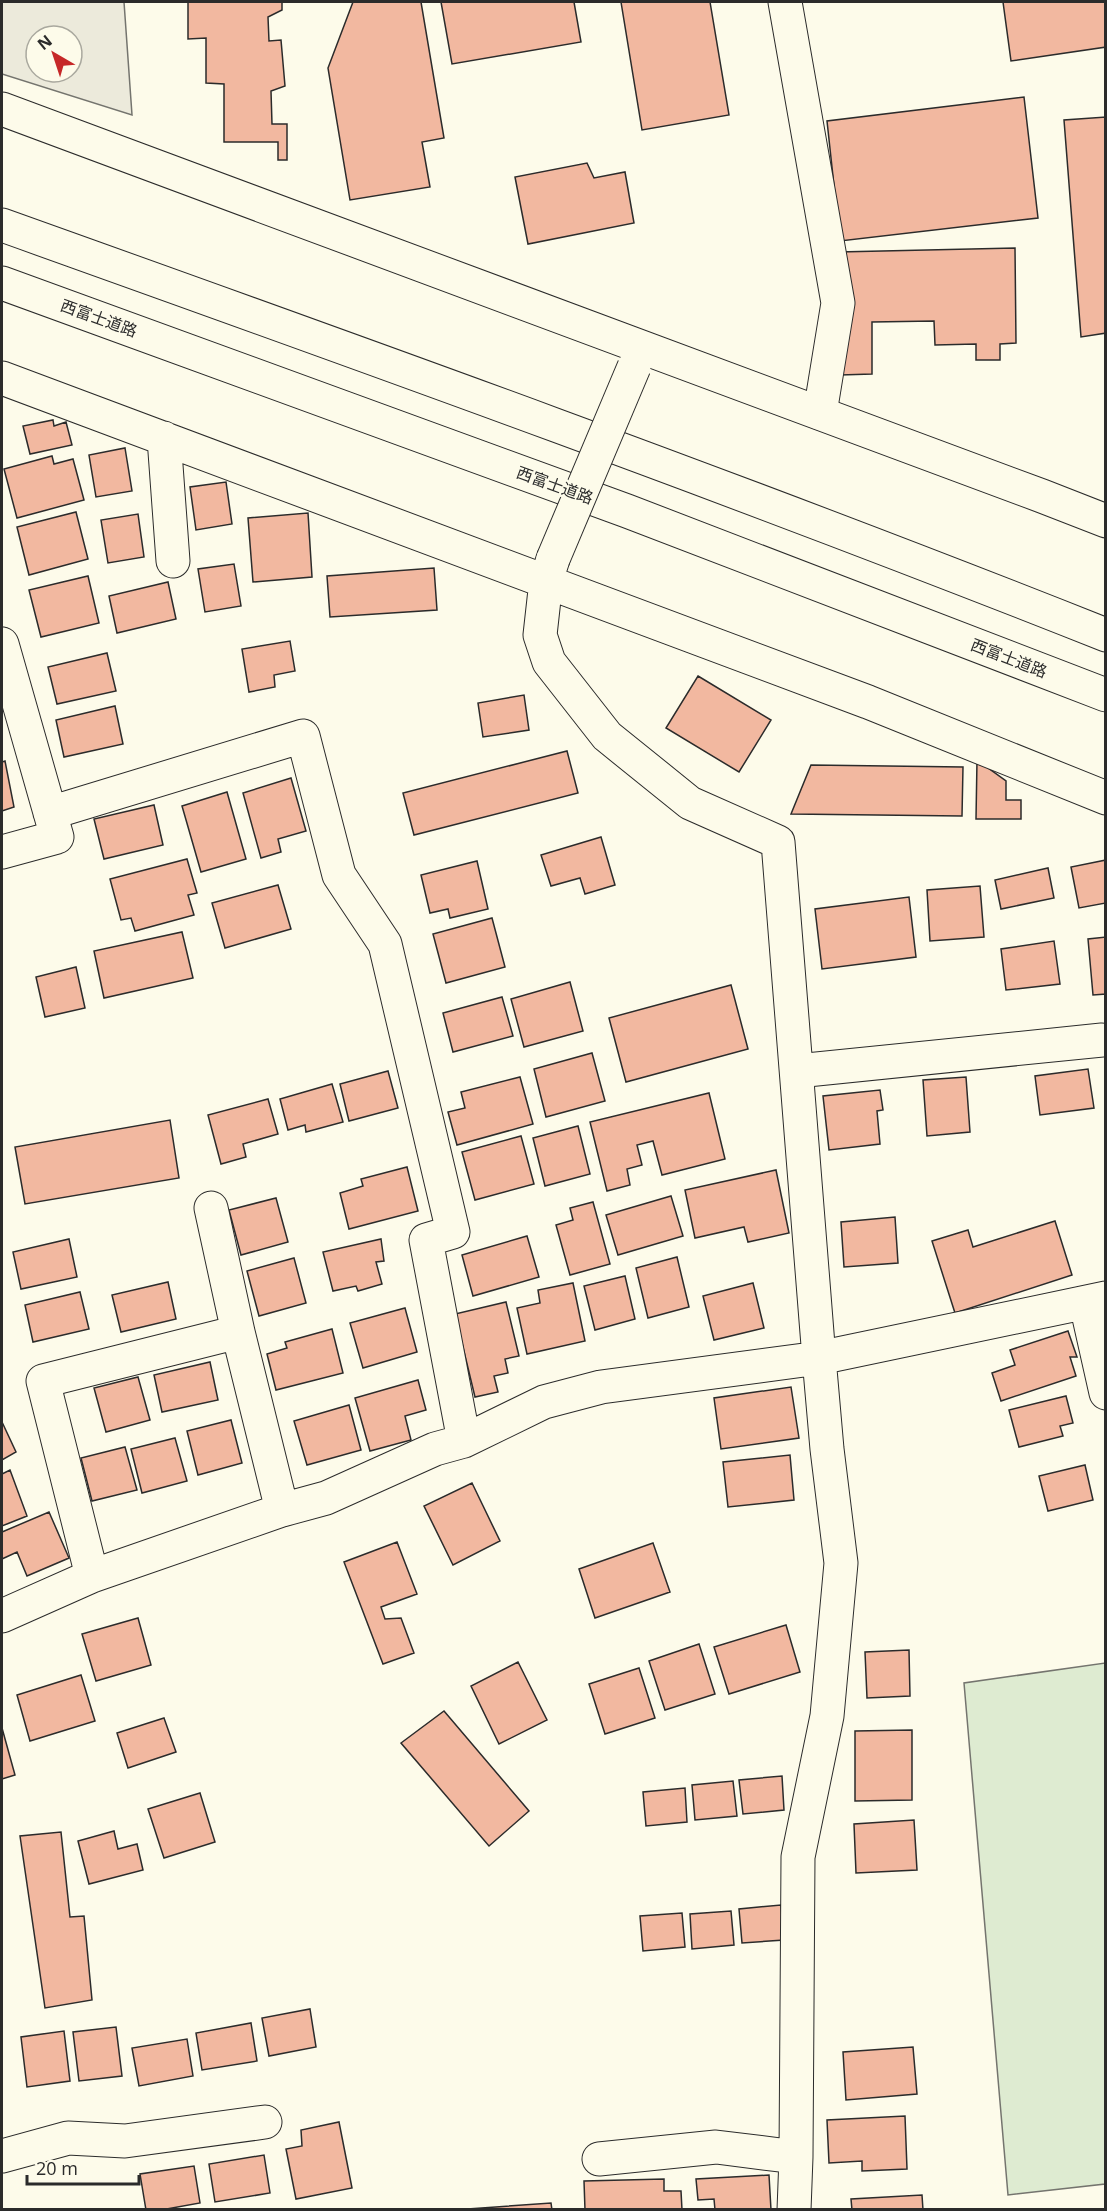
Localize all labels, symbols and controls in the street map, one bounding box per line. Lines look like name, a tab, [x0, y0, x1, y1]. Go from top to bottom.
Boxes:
north arrow	[24, 24, 84, 84]
text: N	[33, 30, 57, 55]
street label: 西富士道路	[58, 294, 140, 342]
street label: 西富士道路	[514, 461, 596, 509]
street label: 西富士道路	[968, 633, 1050, 683]
scale bar	[27, 2148, 140, 2186]
text: 20 m	[36, 2156, 78, 2180]

